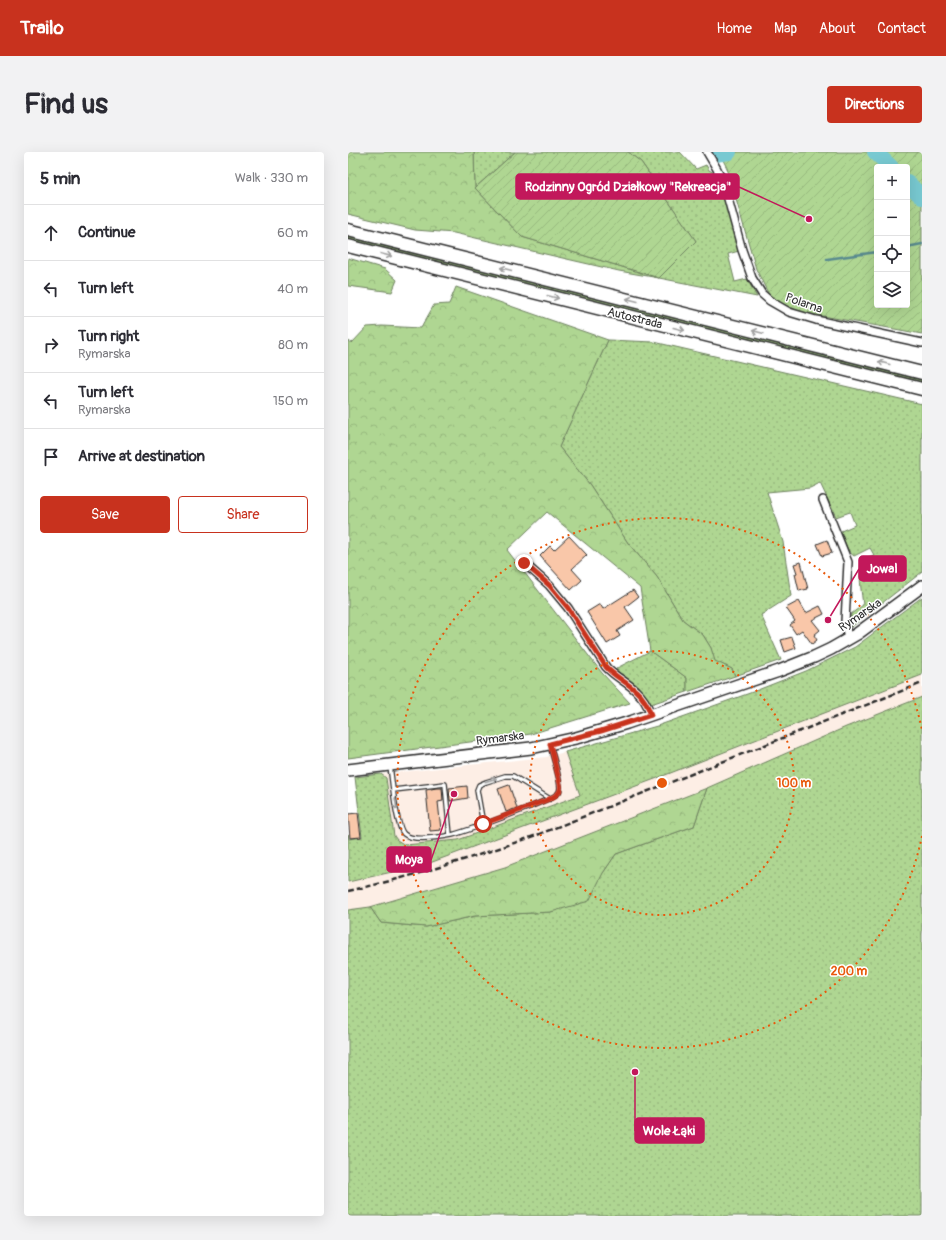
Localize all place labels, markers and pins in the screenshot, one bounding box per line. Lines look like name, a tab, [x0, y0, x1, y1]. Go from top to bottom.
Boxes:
callout: Rodzinny Ogród Działkowy "Rekreacja"	[516, 174, 739, 199]
callout: Jowal	[859, 556, 906, 581]
centre of rings	[655, 776, 669, 790]
callout: Moya	[387, 847, 431, 872]
callout: Wole Łąki	[635, 1118, 704, 1143]

